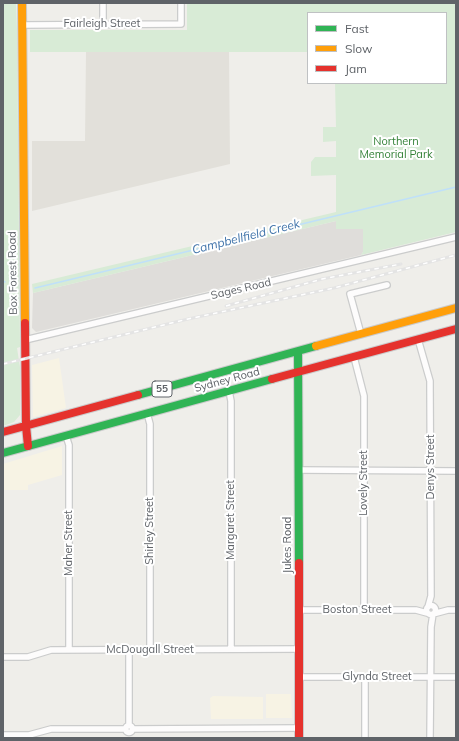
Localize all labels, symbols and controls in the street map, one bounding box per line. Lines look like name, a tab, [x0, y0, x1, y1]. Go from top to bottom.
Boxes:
legend	[307, 12, 447, 84]
street label: Fairleigh Street	[64, 17, 140, 31]
text: Fast	[345, 21, 369, 36]
text: Slow	[345, 41, 373, 56]
text: Jam	[345, 61, 367, 76]
park label: Northern Memorial Park	[359, 135, 433, 161]
water label: Campbellfield Creek	[191, 217, 301, 257]
street label: Box Forest Road	[6, 231, 20, 315]
street label: Sages Road	[210, 276, 272, 302]
street label: Sydney Road	[193, 365, 261, 395]
road number: 55	[152, 381, 172, 397]
street label: Denys Street	[424, 434, 438, 500]
street label: Lovely Street	[357, 450, 371, 516]
street label: Margaret Street	[224, 480, 238, 560]
street label: Shirley Street	[143, 497, 157, 565]
street label: Maher Street	[62, 510, 76, 576]
street label: Jukes Road	[281, 517, 295, 573]
street label: Boston Street	[323, 603, 391, 617]
street label: McDougall Street	[106, 643, 194, 657]
street label: Glynda Street	[342, 670, 412, 684]

